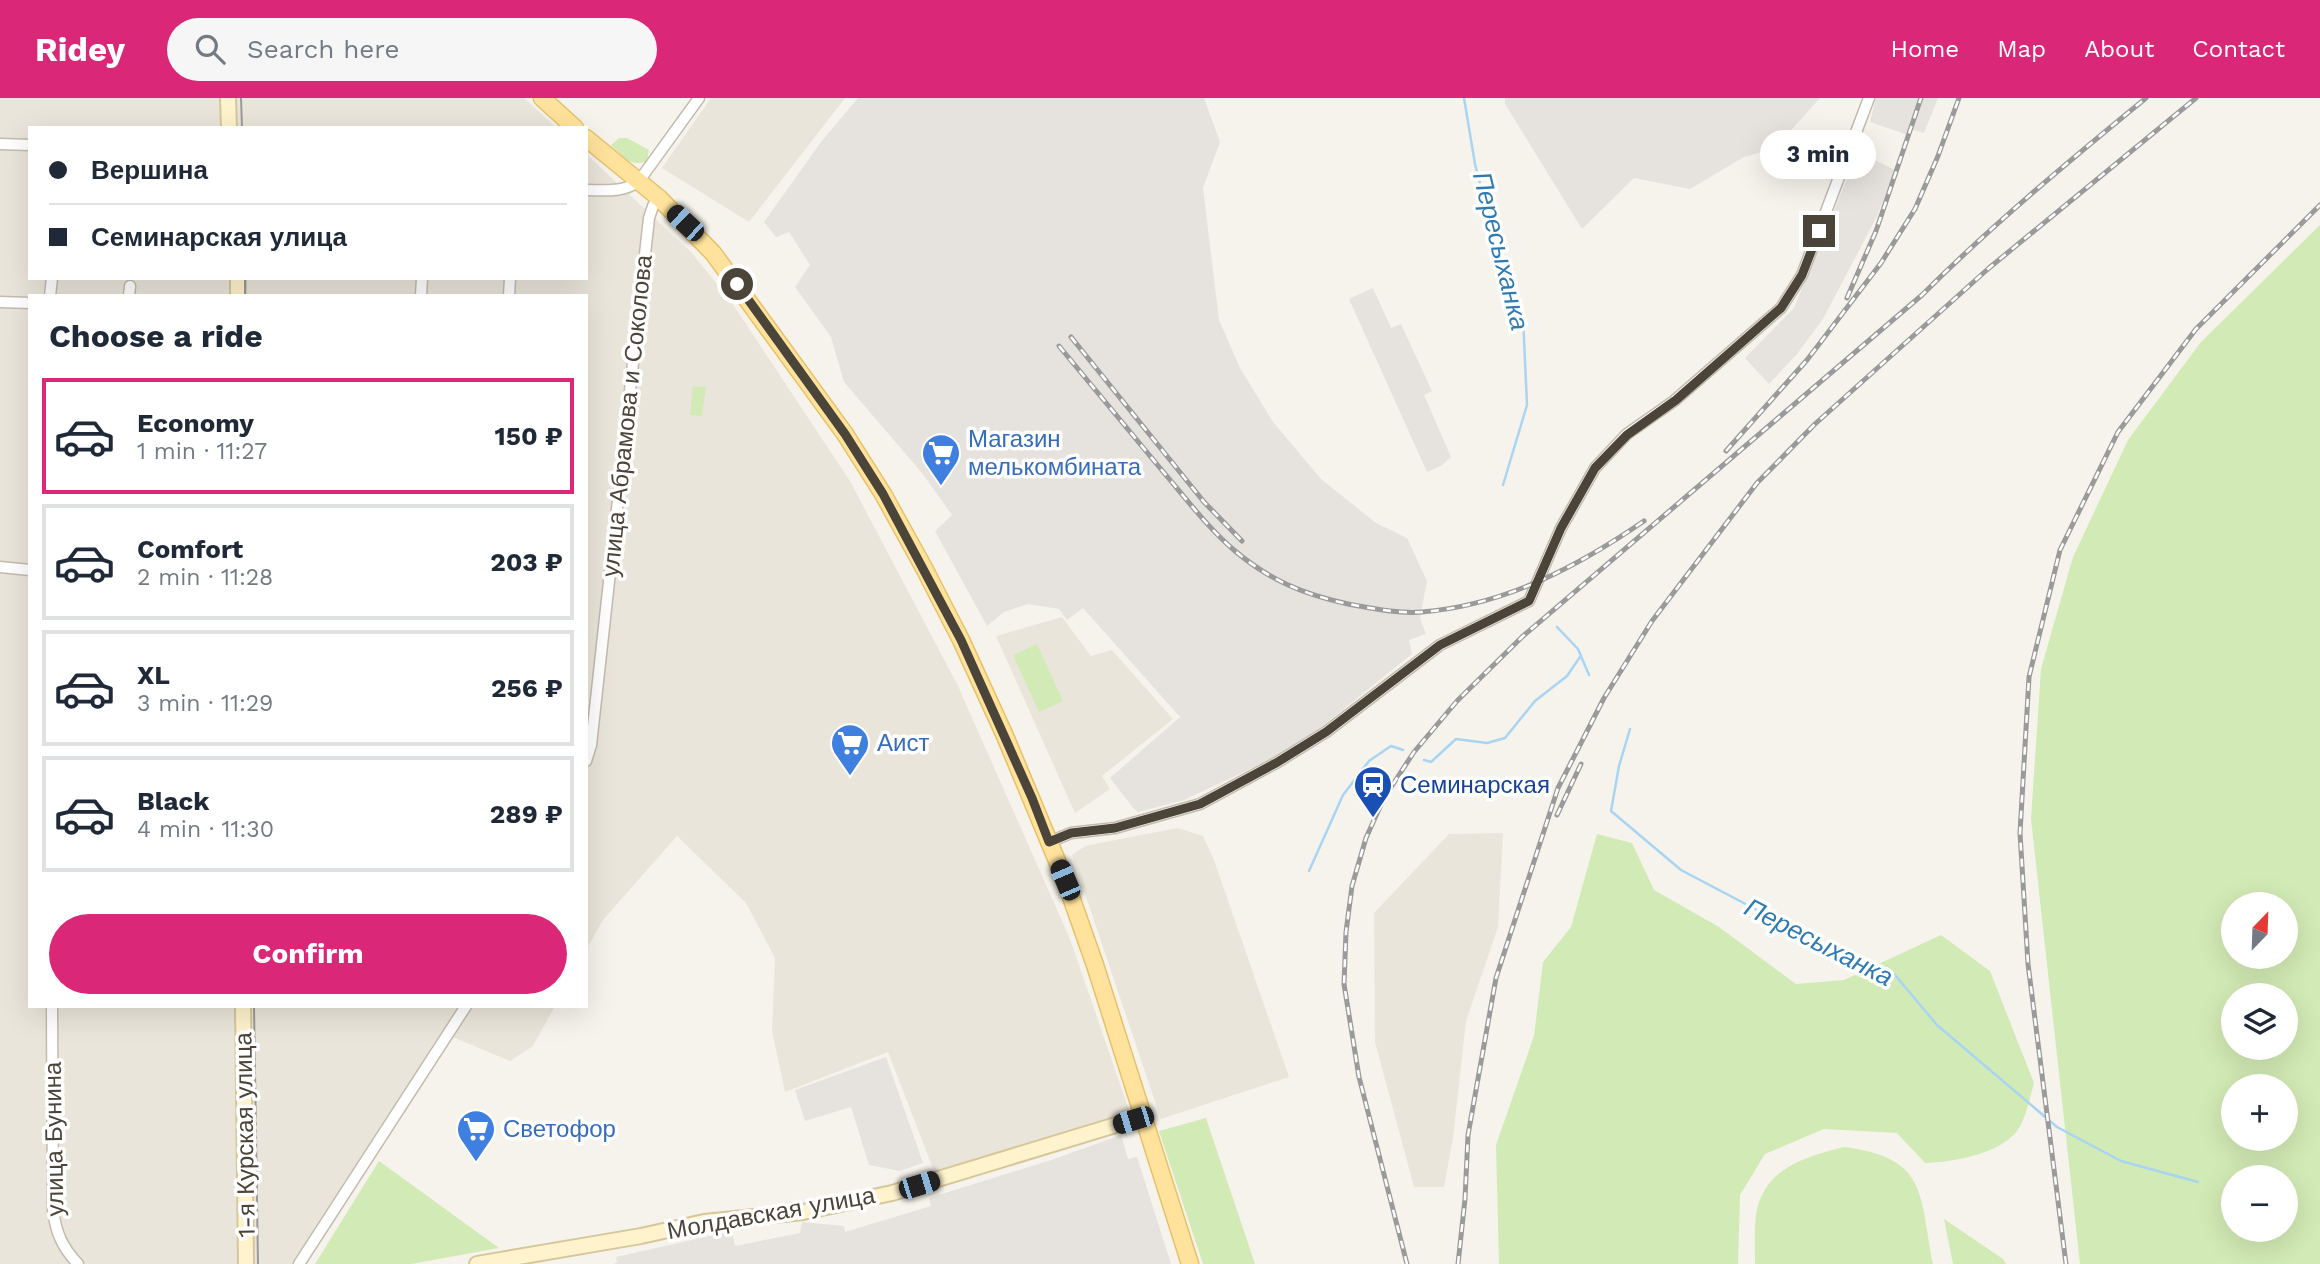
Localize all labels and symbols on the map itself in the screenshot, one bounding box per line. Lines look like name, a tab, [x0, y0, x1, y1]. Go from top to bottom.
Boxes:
callout: 3 min	[1761, 130, 1877, 178]
water label: Пересыханка	[1467, 169, 1535, 333]
car	[663, 201, 708, 245]
route end	[1803, 215, 1835, 247]
street label: улица Абрамова и Соколова	[596, 253, 658, 578]
route start	[721, 268, 753, 300]
place label: Магазин мелькомбината	[968, 425, 1142, 481]
supermarket icon: Магазин мелькомбината	[920, 432, 962, 487]
supermarket icon: Аист	[829, 722, 871, 777]
place label: Аист	[877, 729, 929, 757]
station icon: Семинарская	[1352, 764, 1394, 819]
place label: Семинарская	[1400, 771, 1550, 799]
car	[1048, 857, 1083, 903]
water label: Пересыханка	[1740, 892, 1898, 992]
north arrow	[2221, 892, 2298, 970]
street label: 1-я Курская улица	[229, 1031, 261, 1238]
street label: улица Бунина	[39, 1061, 69, 1217]
car	[1110, 1104, 1157, 1136]
supermarket icon: Светофор	[455, 1108, 497, 1163]
place label: Светофор	[503, 1115, 616, 1143]
car	[896, 1169, 943, 1201]
street label: Молдавская улица	[665, 1181, 878, 1245]

